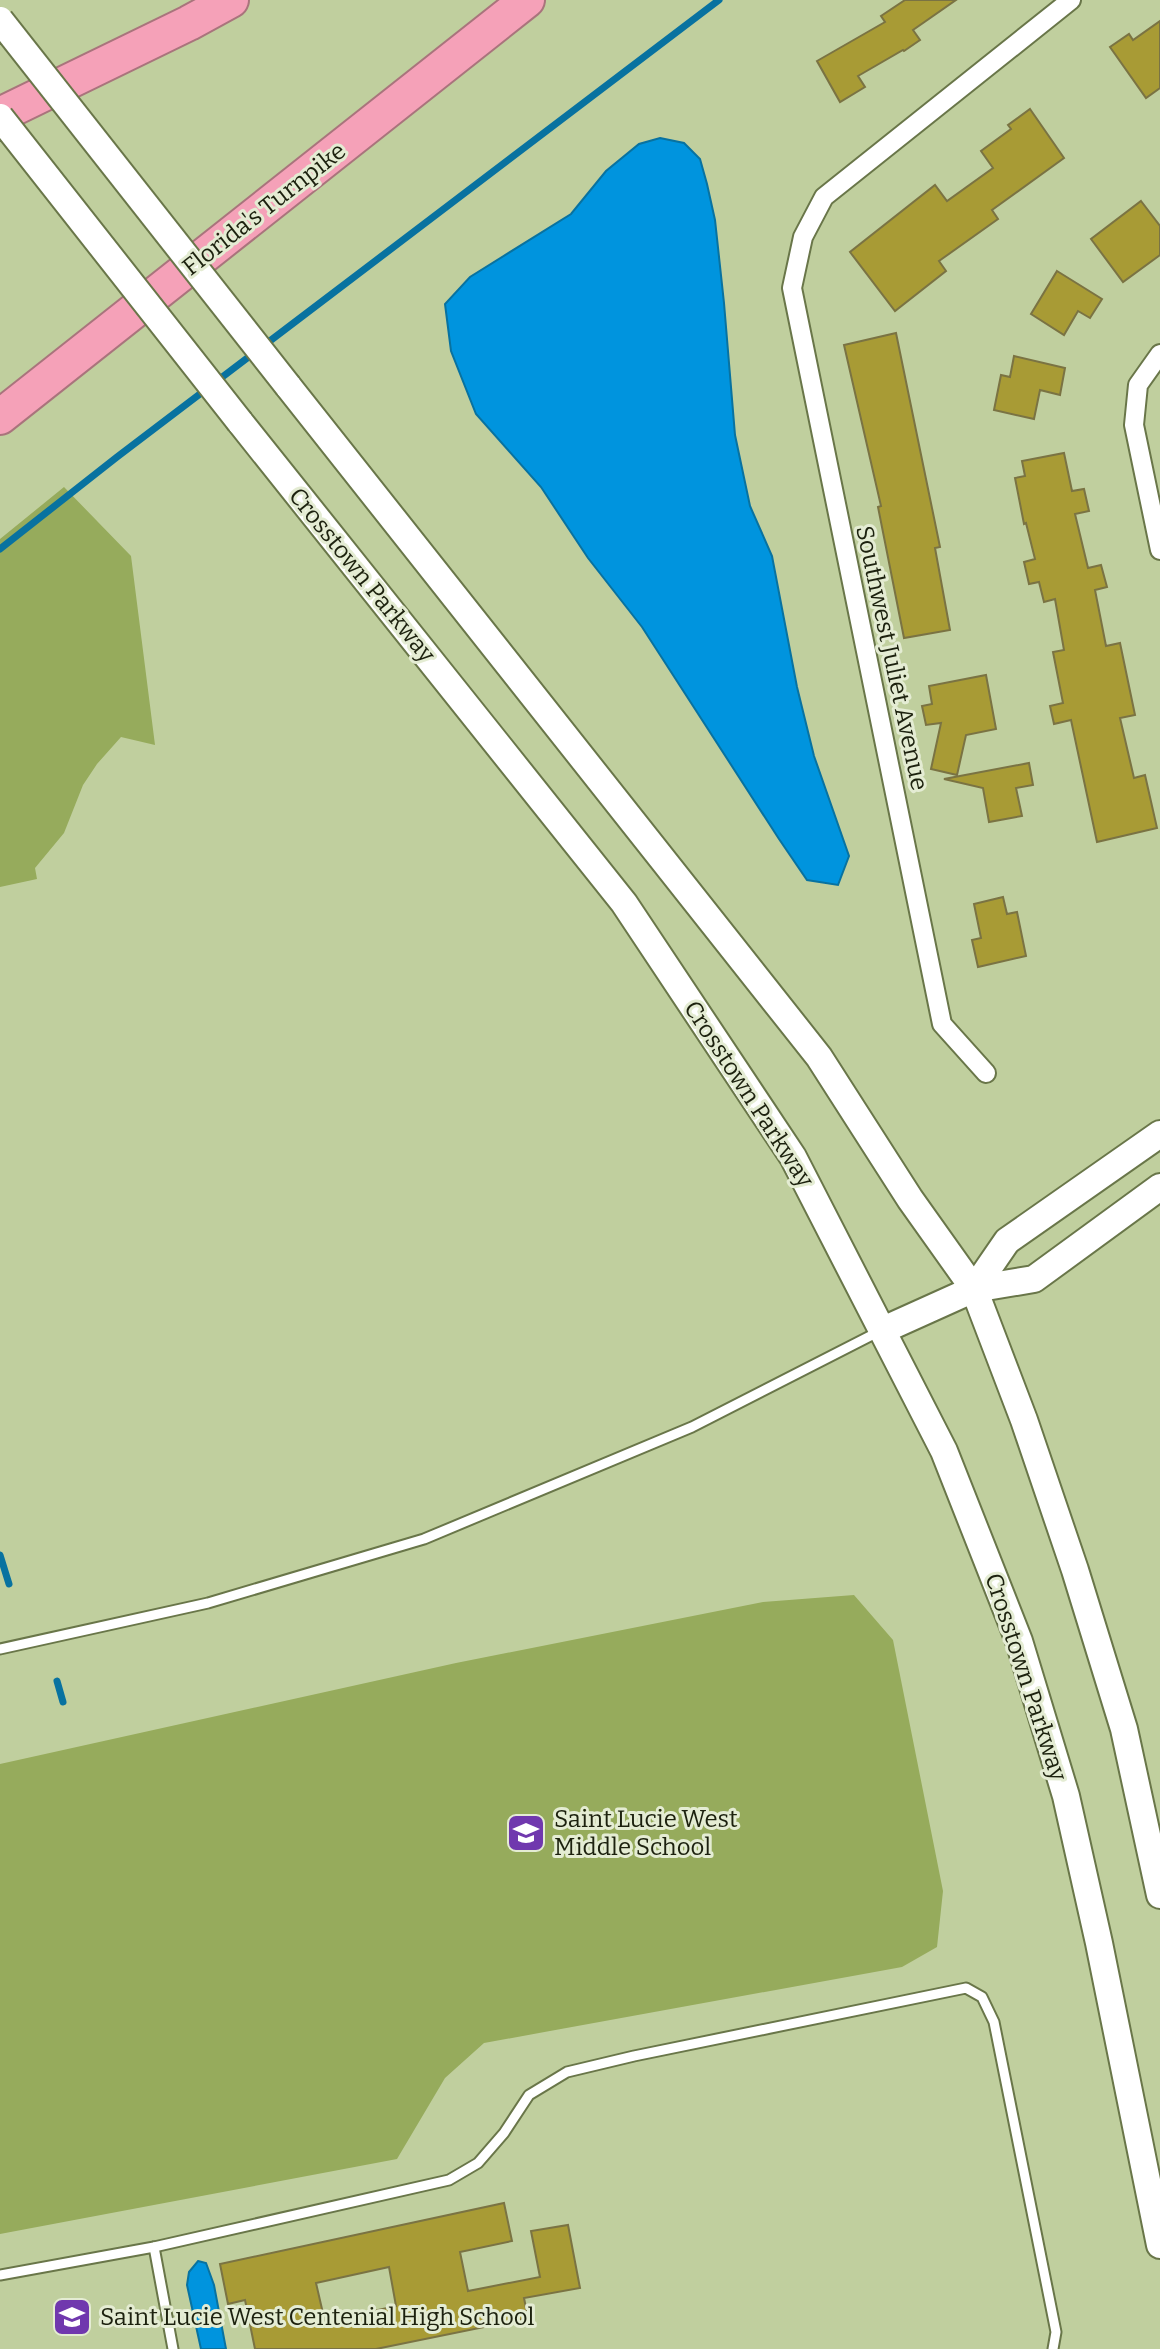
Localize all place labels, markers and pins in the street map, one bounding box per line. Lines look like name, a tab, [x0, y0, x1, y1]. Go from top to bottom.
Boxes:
place label: Saint Lucie West Middle School	[554, 1805, 738, 1861]
school or university icon: Saint Lucie West Middle School	[505, 1812, 547, 1854]
school or university icon: Saint Lucie West Centenial High School	[51, 2296, 93, 2338]
place label: Saint Lucie West Centenial High School	[100, 2303, 535, 2331]

